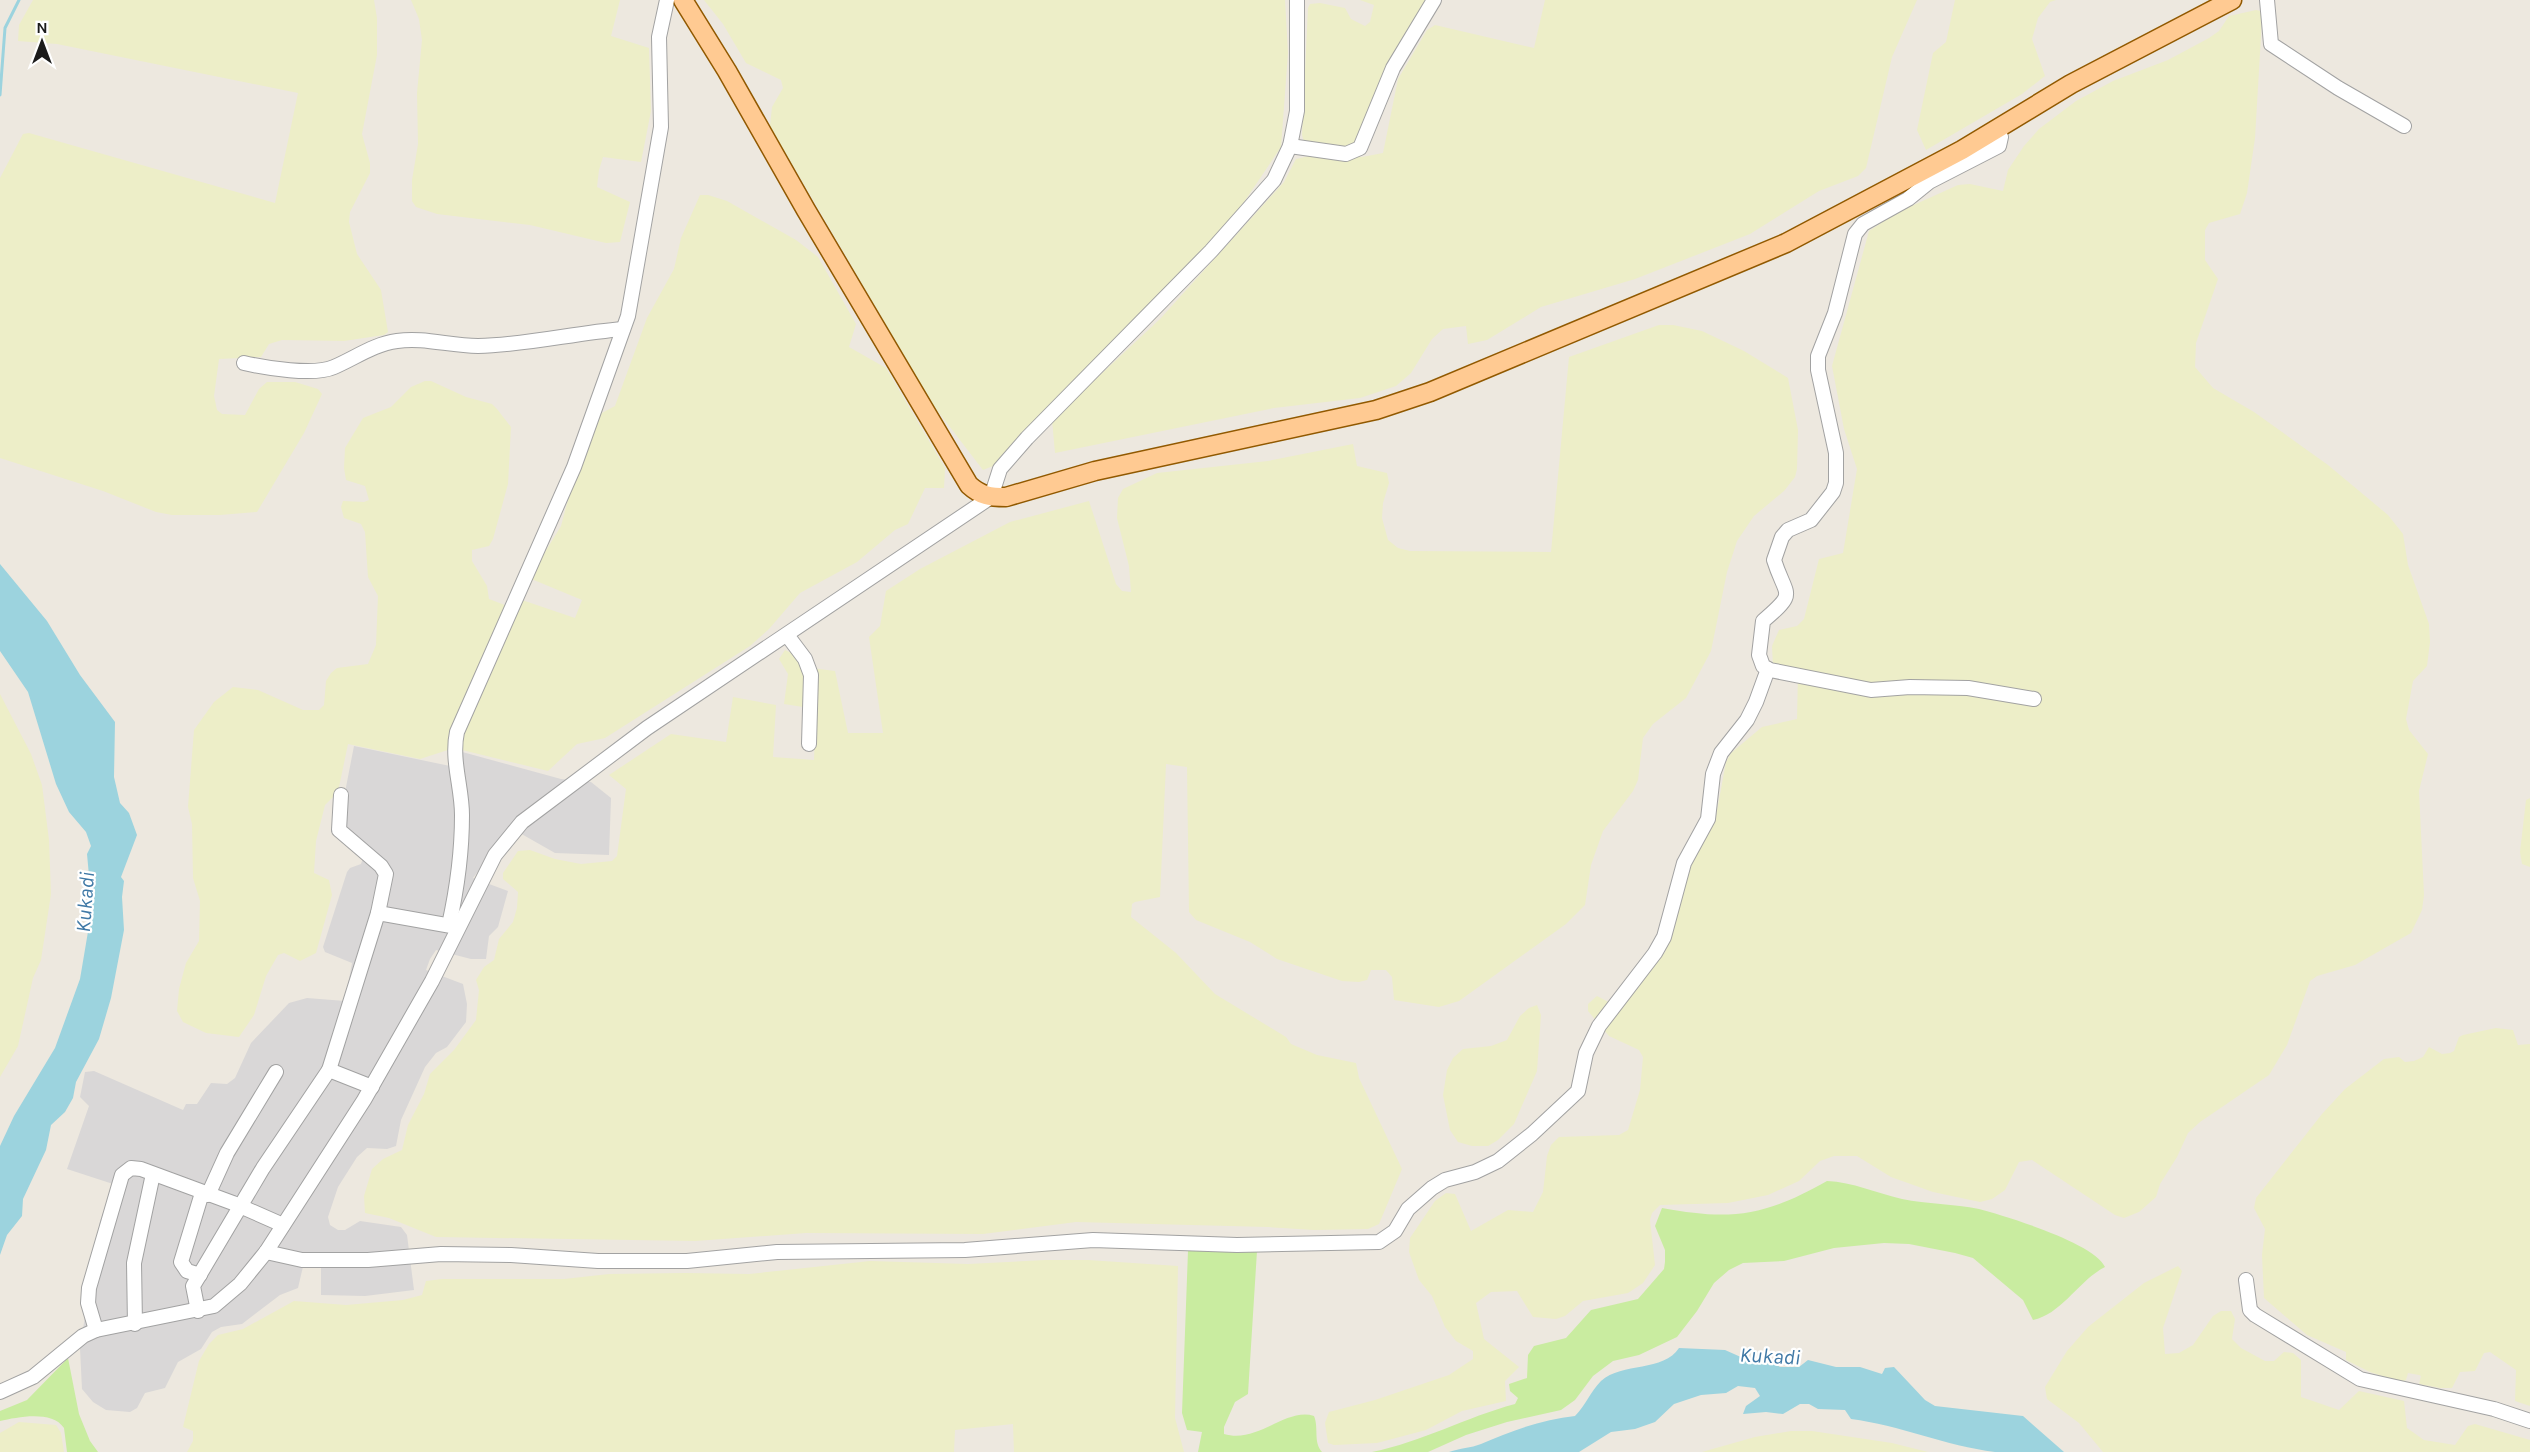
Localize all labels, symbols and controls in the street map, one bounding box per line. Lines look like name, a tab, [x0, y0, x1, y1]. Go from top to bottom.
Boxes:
north arrow	[12, 12, 72, 72]
text: N	[36, 18, 48, 37]
water label: Kukadi	[71, 870, 99, 933]
water label: Kukadi	[1739, 1342, 1801, 1370]

